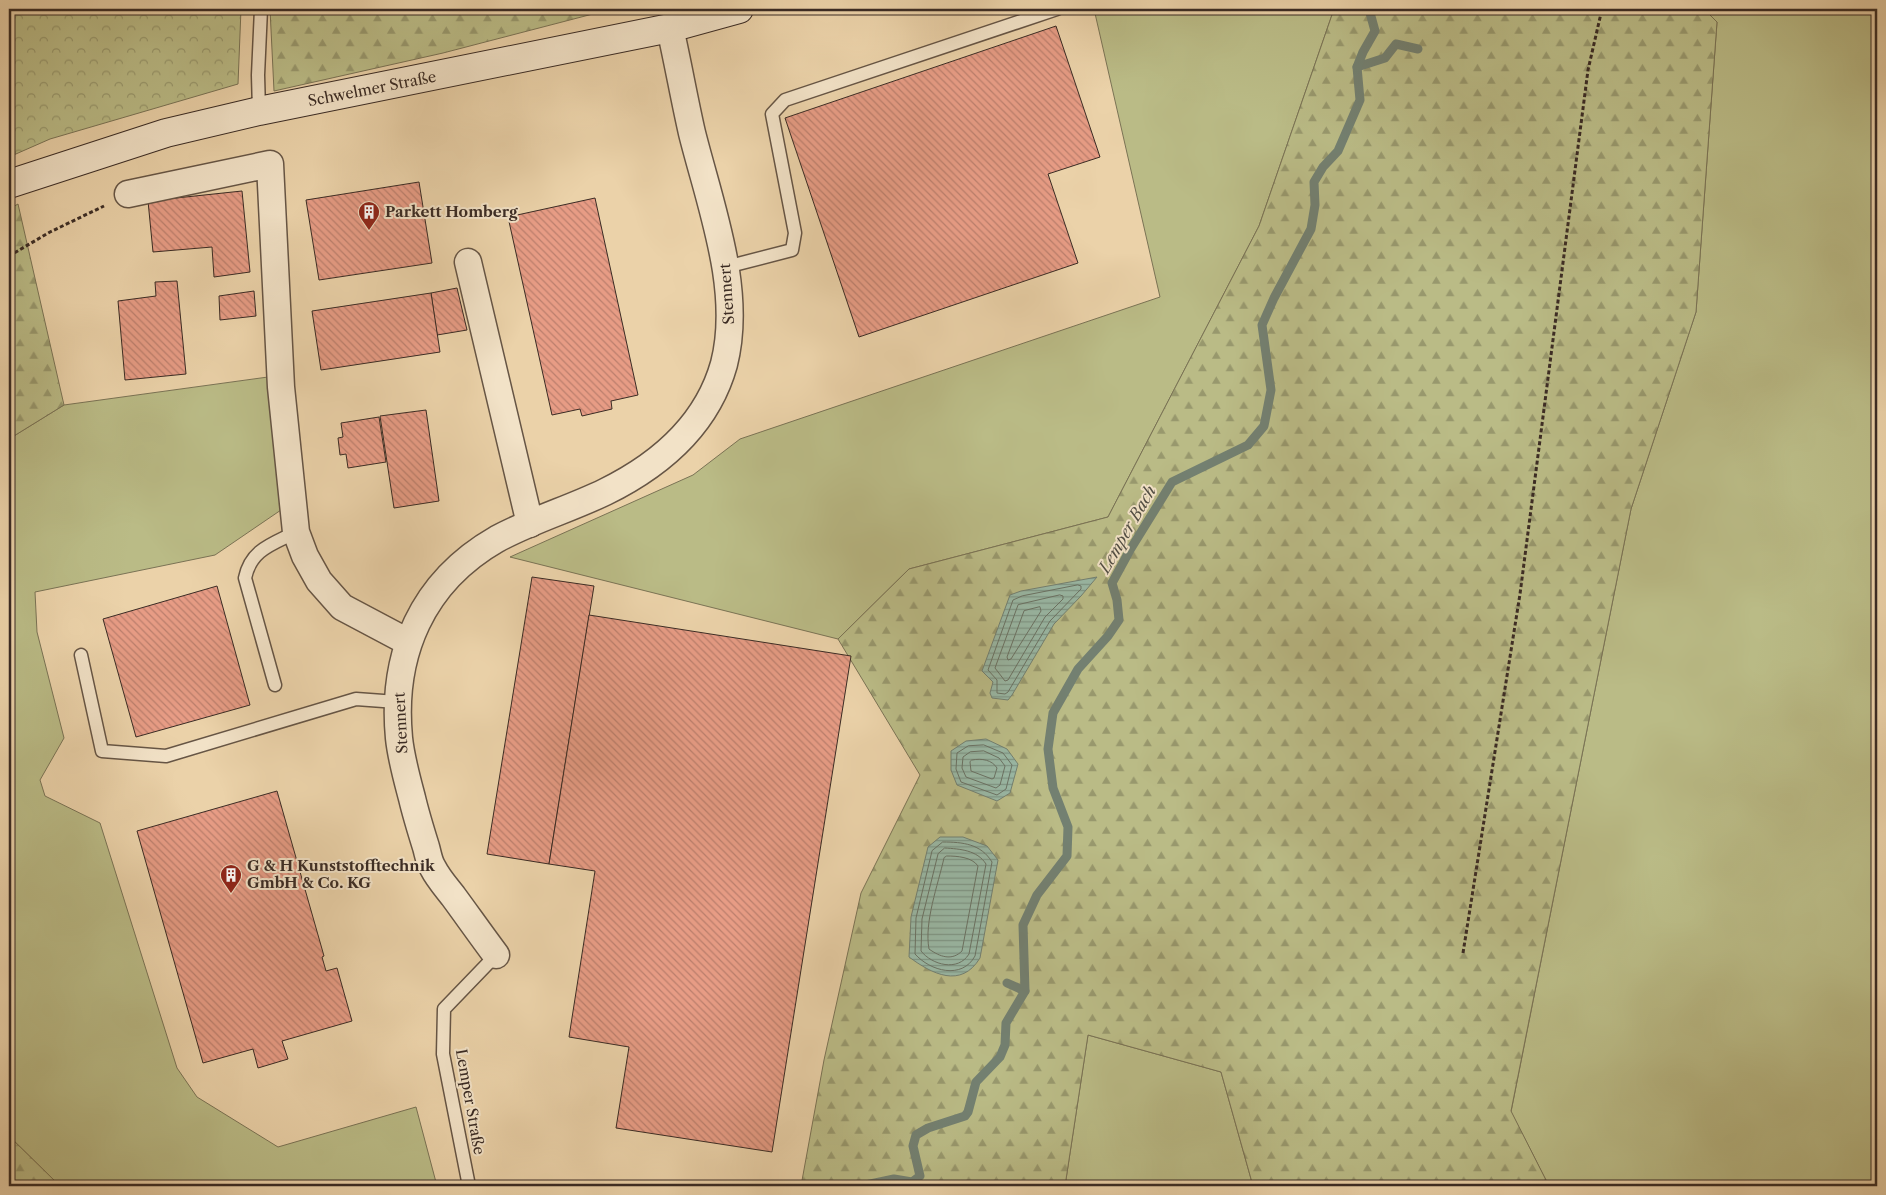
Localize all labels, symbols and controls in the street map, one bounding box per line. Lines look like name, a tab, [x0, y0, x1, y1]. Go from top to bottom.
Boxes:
street label: Schwelmer Straße	[306, 67, 438, 110]
building icon: Parkett Homberg	[357, 200, 381, 231]
place label: Parkett Homberg	[385, 202, 518, 221]
street label: Stennert	[715, 262, 738, 325]
water label: Lemper Bach	[1093, 482, 1160, 578]
street label: Stennert	[389, 691, 412, 754]
place label: G & H Kunststofftechnik GmbH & Co. KG	[247, 856, 436, 892]
building icon: G & H Kunststofftechnik GmbH & Co. KG	[219, 863, 243, 894]
street label: Lemper Straße	[452, 1048, 489, 1156]

